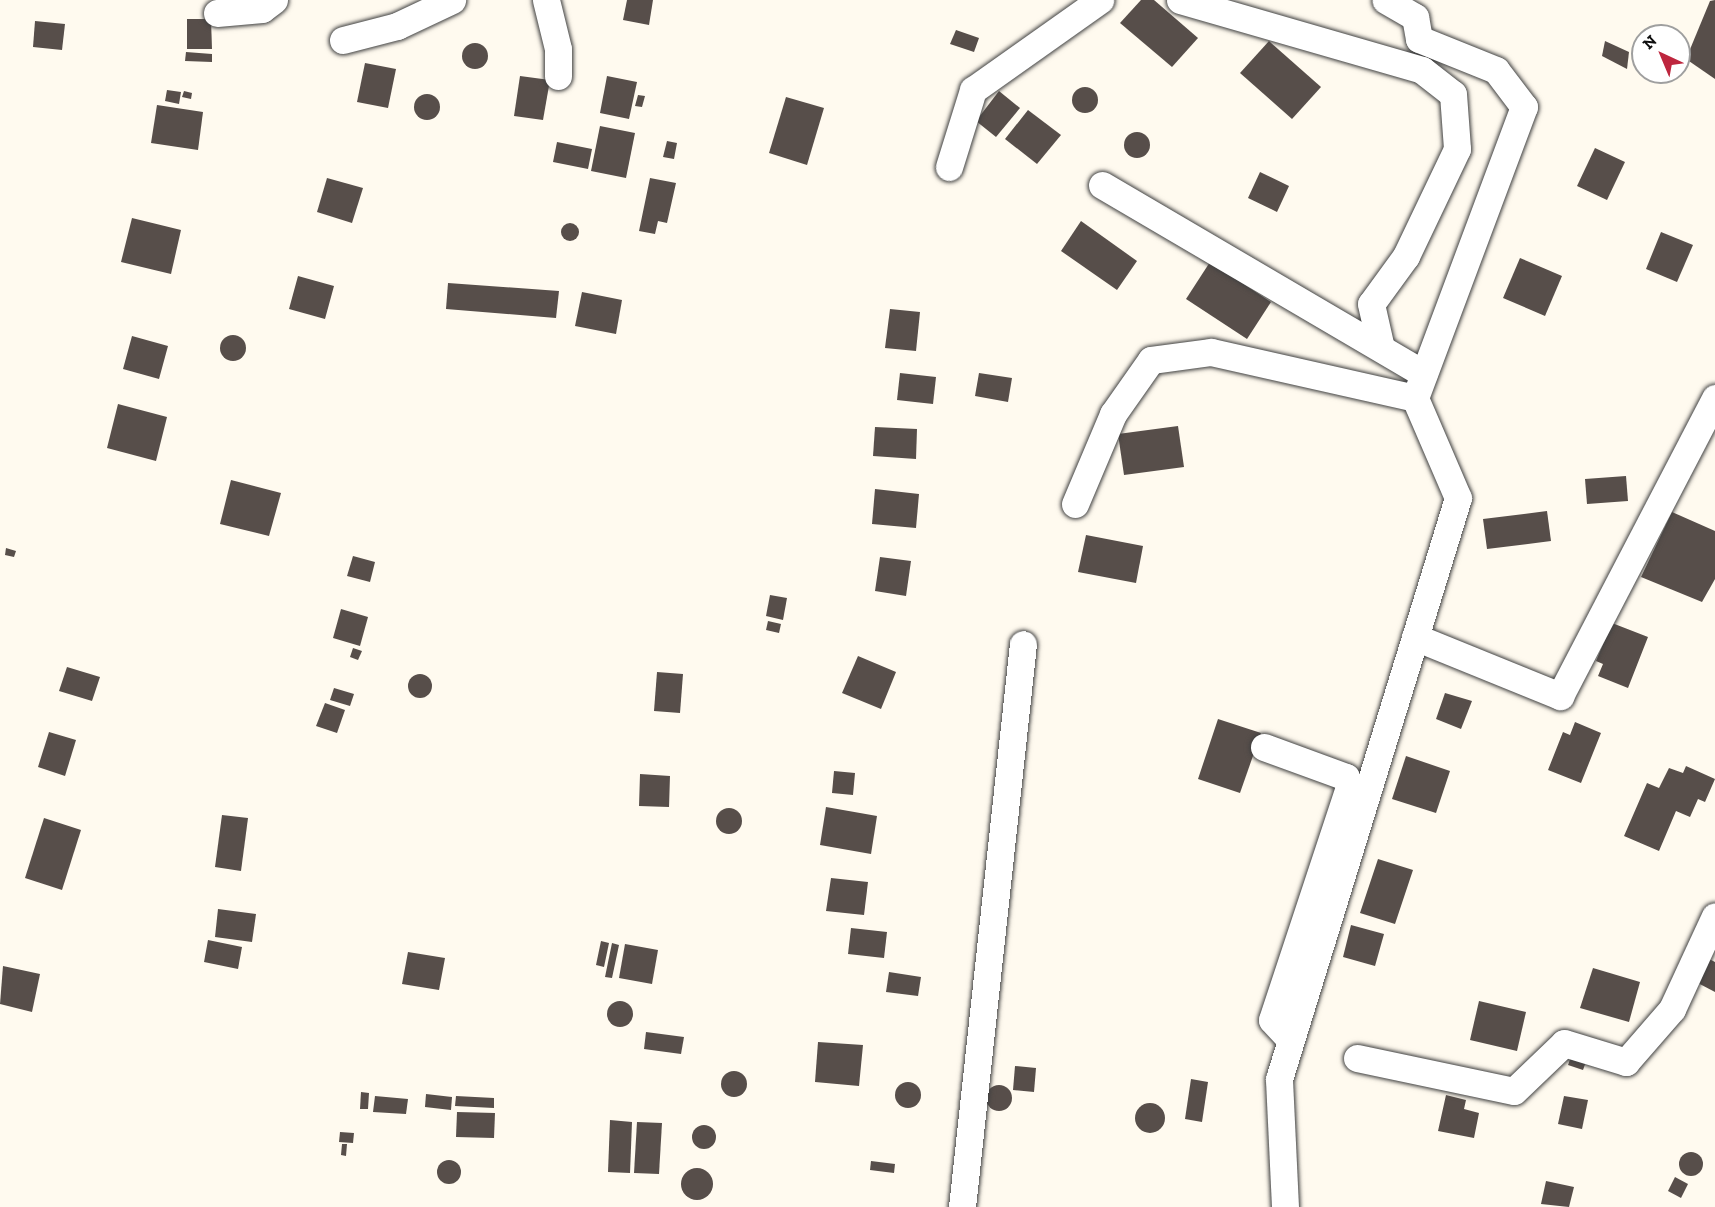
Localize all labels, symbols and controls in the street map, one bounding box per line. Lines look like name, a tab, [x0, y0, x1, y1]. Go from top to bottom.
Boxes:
north arrow	[1631, 24, 1691, 84]
text: N	[1639, 31, 1661, 53]

